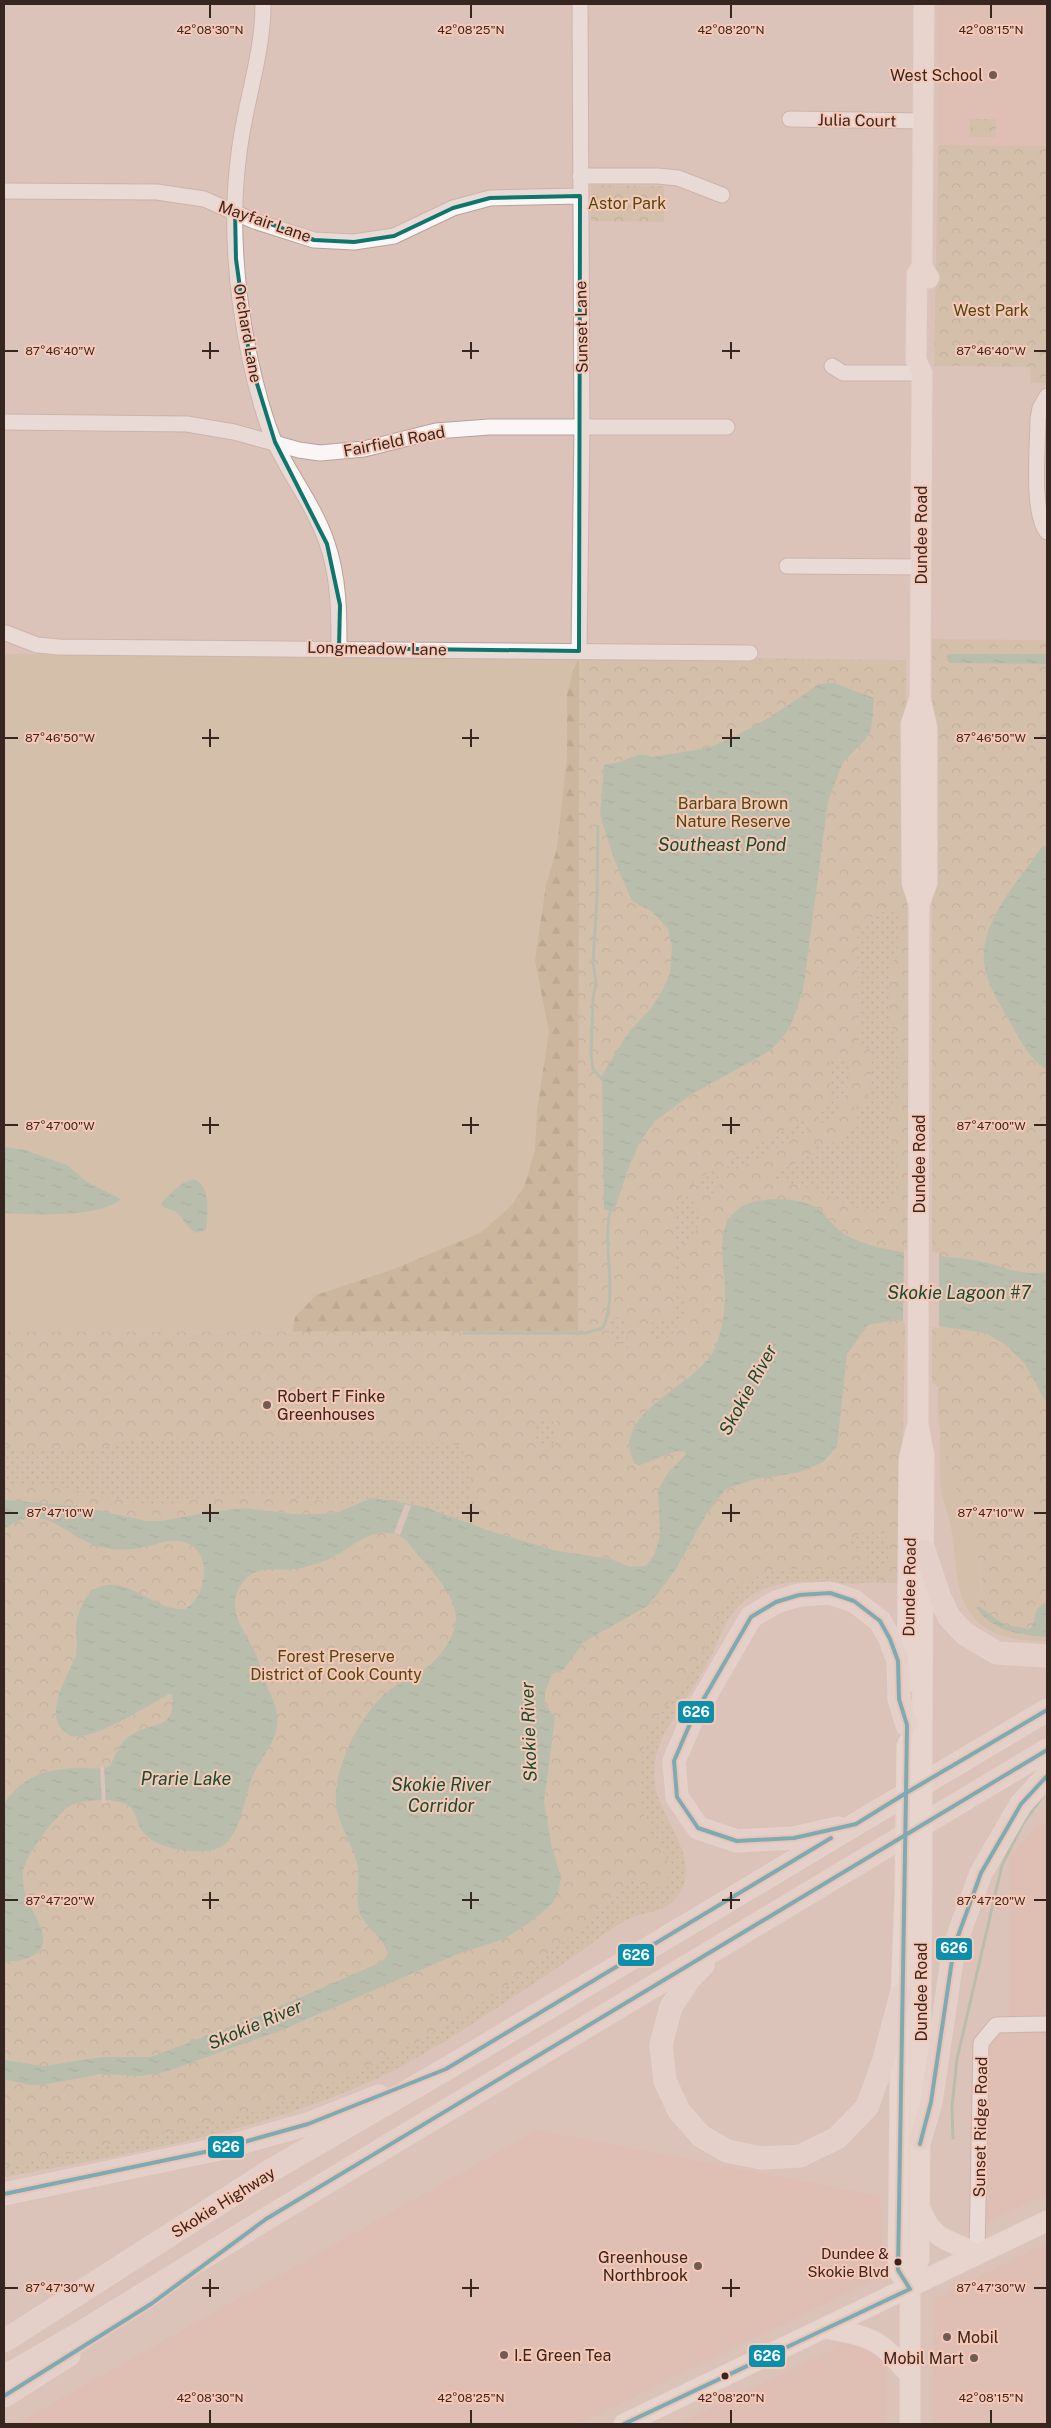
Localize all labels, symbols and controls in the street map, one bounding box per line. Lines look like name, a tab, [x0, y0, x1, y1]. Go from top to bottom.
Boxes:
text: 42°08'30"N	[176, 23, 244, 37]
text: 42°08'25"N	[437, 23, 505, 37]
text: 42°08'20"N	[698, 23, 764, 37]
text: 42°08'15"N	[959, 23, 1024, 37]
place label: West School	[890, 66, 983, 85]
marker: West School	[987, 69, 999, 81]
street label: Julia Court	[817, 110, 897, 131]
park label: Astor Park	[588, 194, 666, 213]
street label: Mayfair Lane	[216, 197, 314, 246]
street label: Sunset Lane	[571, 281, 592, 373]
street label: Orchard Lane	[229, 282, 266, 384]
park label: West Park	[953, 301, 1029, 320]
text: 87°46'40"W	[25, 344, 95, 358]
text: 87°46'40"W	[956, 344, 1026, 358]
street label: Fairfield Road	[342, 422, 447, 461]
street label: Dundee Road	[912, 485, 931, 585]
street label: Longmeadow Lane	[307, 638, 447, 659]
text: 87°46'50"W	[25, 731, 95, 745]
text: 87°46'50"W	[956, 731, 1026, 745]
park label: Barbara Brown Nature Reserve	[675, 794, 791, 831]
water label: Southeast Pond	[658, 834, 787, 855]
street label: Dundee Road	[910, 1114, 929, 1214]
text: 87°47'00"W	[25, 1119, 95, 1133]
text: 87°47'00"W	[956, 1119, 1026, 1133]
water label: Skokie Lagoon #7	[887, 1282, 1031, 1303]
water label: Skokie River	[714, 1341, 781, 1439]
place label: Robert F Finke Greenhouses	[277, 1387, 385, 1424]
marker: Robert F Finke Greenhouses	[261, 1399, 273, 1411]
text: 87°47'10"W	[27, 1506, 94, 1520]
text: 87°47'10"W	[958, 1506, 1025, 1520]
street label: Dundee Road	[899, 1537, 920, 1637]
park label: Forest Preserve District of Cook County	[250, 1647, 422, 1684]
water label: Skokie River	[516, 1681, 541, 1782]
line badge: 626	[677, 1700, 715, 1724]
text: 626	[682, 1704, 710, 1720]
water label: Prarie Lake	[141, 1768, 232, 1789]
water label: Skokie River Corridor	[391, 1774, 491, 1816]
text: 87°47'20"W	[25, 1894, 95, 1908]
text: 87°47'20"W	[956, 1894, 1026, 1908]
line badge: 626	[935, 1937, 973, 1961]
text: 626	[940, 1940, 968, 1956]
street label: Dundee Road	[912, 1942, 931, 2042]
line badge: 626	[617, 1943, 655, 1967]
text: 626	[622, 1947, 650, 1963]
water label: Skokie River	[205, 1995, 305, 2054]
street label: Sunset Ridge Road	[970, 2056, 991, 2198]
line badge: 626	[207, 2135, 245, 2159]
text: 626	[212, 2139, 240, 2155]
street label: Skokie Highway	[168, 2163, 279, 2242]
place label: Dundee & Skokie Blvd	[808, 2245, 889, 2280]
place label: Greenhouse Northbrook	[598, 2248, 688, 2285]
marker: Dundee & Skokie Blvd	[893, 2257, 903, 2267]
marker: Greenhouse Northbrook	[692, 2260, 704, 2272]
text: 87°47'30"W	[25, 2281, 95, 2295]
text: 87°47'30"W	[956, 2281, 1026, 2295]
place label: Mobil	[957, 2328, 999, 2347]
marker: Mobil	[941, 2331, 953, 2343]
line badge: 626	[748, 2344, 786, 2368]
place label: I.E Green Tea	[514, 2346, 611, 2365]
text: 626	[753, 2348, 781, 2364]
marker: I.E Green Tea	[498, 2349, 510, 2361]
place label: Mobil Mart	[883, 2349, 964, 2368]
marker: Mobil Mart	[968, 2352, 980, 2364]
unlabelled marker	[720, 2371, 730, 2381]
text: 42°08'30"N	[176, 2391, 244, 2405]
text: 42°08'25"N	[437, 2391, 505, 2405]
text: 42°08'20"N	[698, 2391, 764, 2405]
text: 42°08'15"N	[959, 2391, 1024, 2405]

